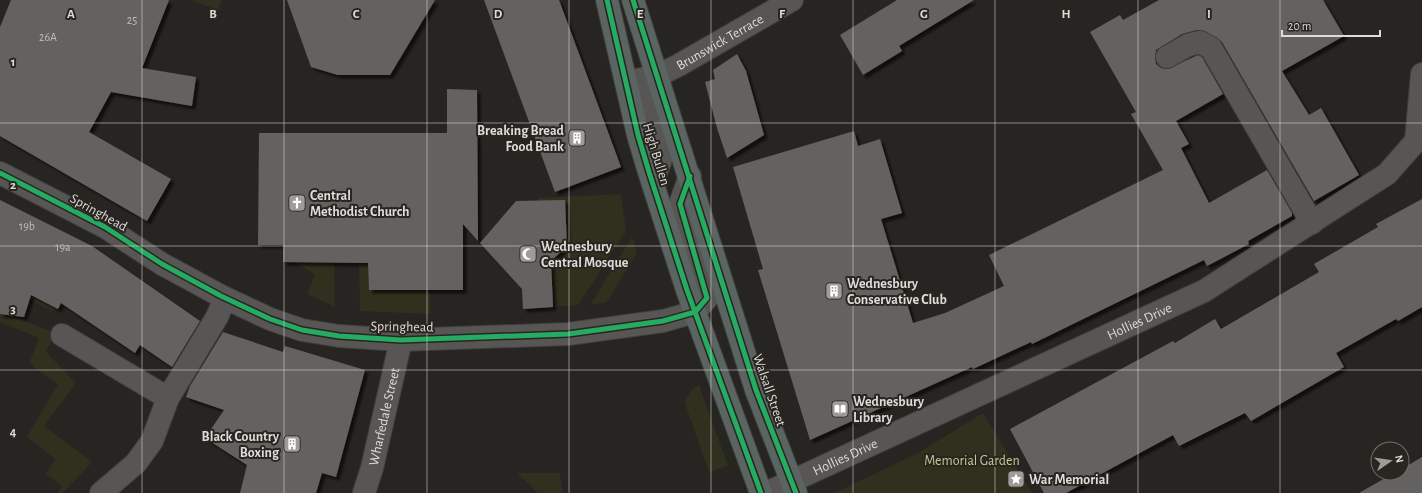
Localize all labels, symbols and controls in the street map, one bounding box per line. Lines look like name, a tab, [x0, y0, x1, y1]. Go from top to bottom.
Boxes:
text: A	[67, 8, 75, 21]
text: B	[209, 8, 217, 21]
text: C	[353, 8, 360, 21]
text: D	[494, 8, 503, 21]
text: E	[637, 8, 644, 21]
text: F	[779, 8, 786, 21]
text: G	[920, 8, 928, 21]
text: H	[1061, 8, 1071, 21]
text: I	[1207, 8, 1211, 21]
street label: Brunswick Terrace	[674, 12, 766, 73]
scale bar	[1282, 12, 1380, 38]
house number: 25	[127, 14, 137, 26]
text: 20 m	[1288, 20, 1311, 32]
house number: 26A	[39, 31, 57, 43]
text: 1	[11, 56, 15, 69]
street label: High Bullen	[640, 121, 672, 187]
place label: Breaking Bread Food Bank	[477, 124, 565, 154]
building icon: Breaking Bread Food Bank	[567, 128, 587, 148]
text: 2	[10, 179, 16, 192]
place label: Central Methodist Church	[310, 189, 410, 219]
street label: Springhead	[68, 191, 129, 234]
church icon: Central Methodist Church	[287, 193, 307, 213]
house number: 19b	[19, 220, 35, 232]
place label: Wednesbury Central Mosque	[541, 240, 629, 270]
house number: 19a	[55, 241, 71, 253]
mosque icon: Wednesbury Central Mosque	[518, 244, 538, 264]
place label: Wednesbury Conservative Club	[847, 277, 947, 307]
building icon: Wednesbury Conservative Club	[824, 281, 844, 301]
street label: Hollies Drive	[1105, 301, 1174, 343]
text: 3	[10, 303, 16, 316]
street label: Springhead	[370, 319, 434, 335]
street label: Walsall Street	[750, 352, 788, 429]
street label: Wharfedale Street	[367, 366, 403, 467]
place label: Wednesbury Library	[853, 395, 925, 425]
library icon: Wednesbury Library	[830, 399, 850, 419]
text: 4	[10, 426, 17, 439]
place label: Black Country Boxing	[202, 430, 280, 460]
building icon: Black Country Boxing	[282, 434, 302, 454]
street label: Hollies Drive	[811, 437, 880, 478]
north arrow	[1370, 441, 1410, 481]
park label: Memorial Garden	[924, 454, 1020, 468]
text: N	[1393, 454, 1405, 464]
place icon: War Memorial	[1006, 469, 1026, 489]
place label: War Memorial	[1029, 473, 1109, 487]

